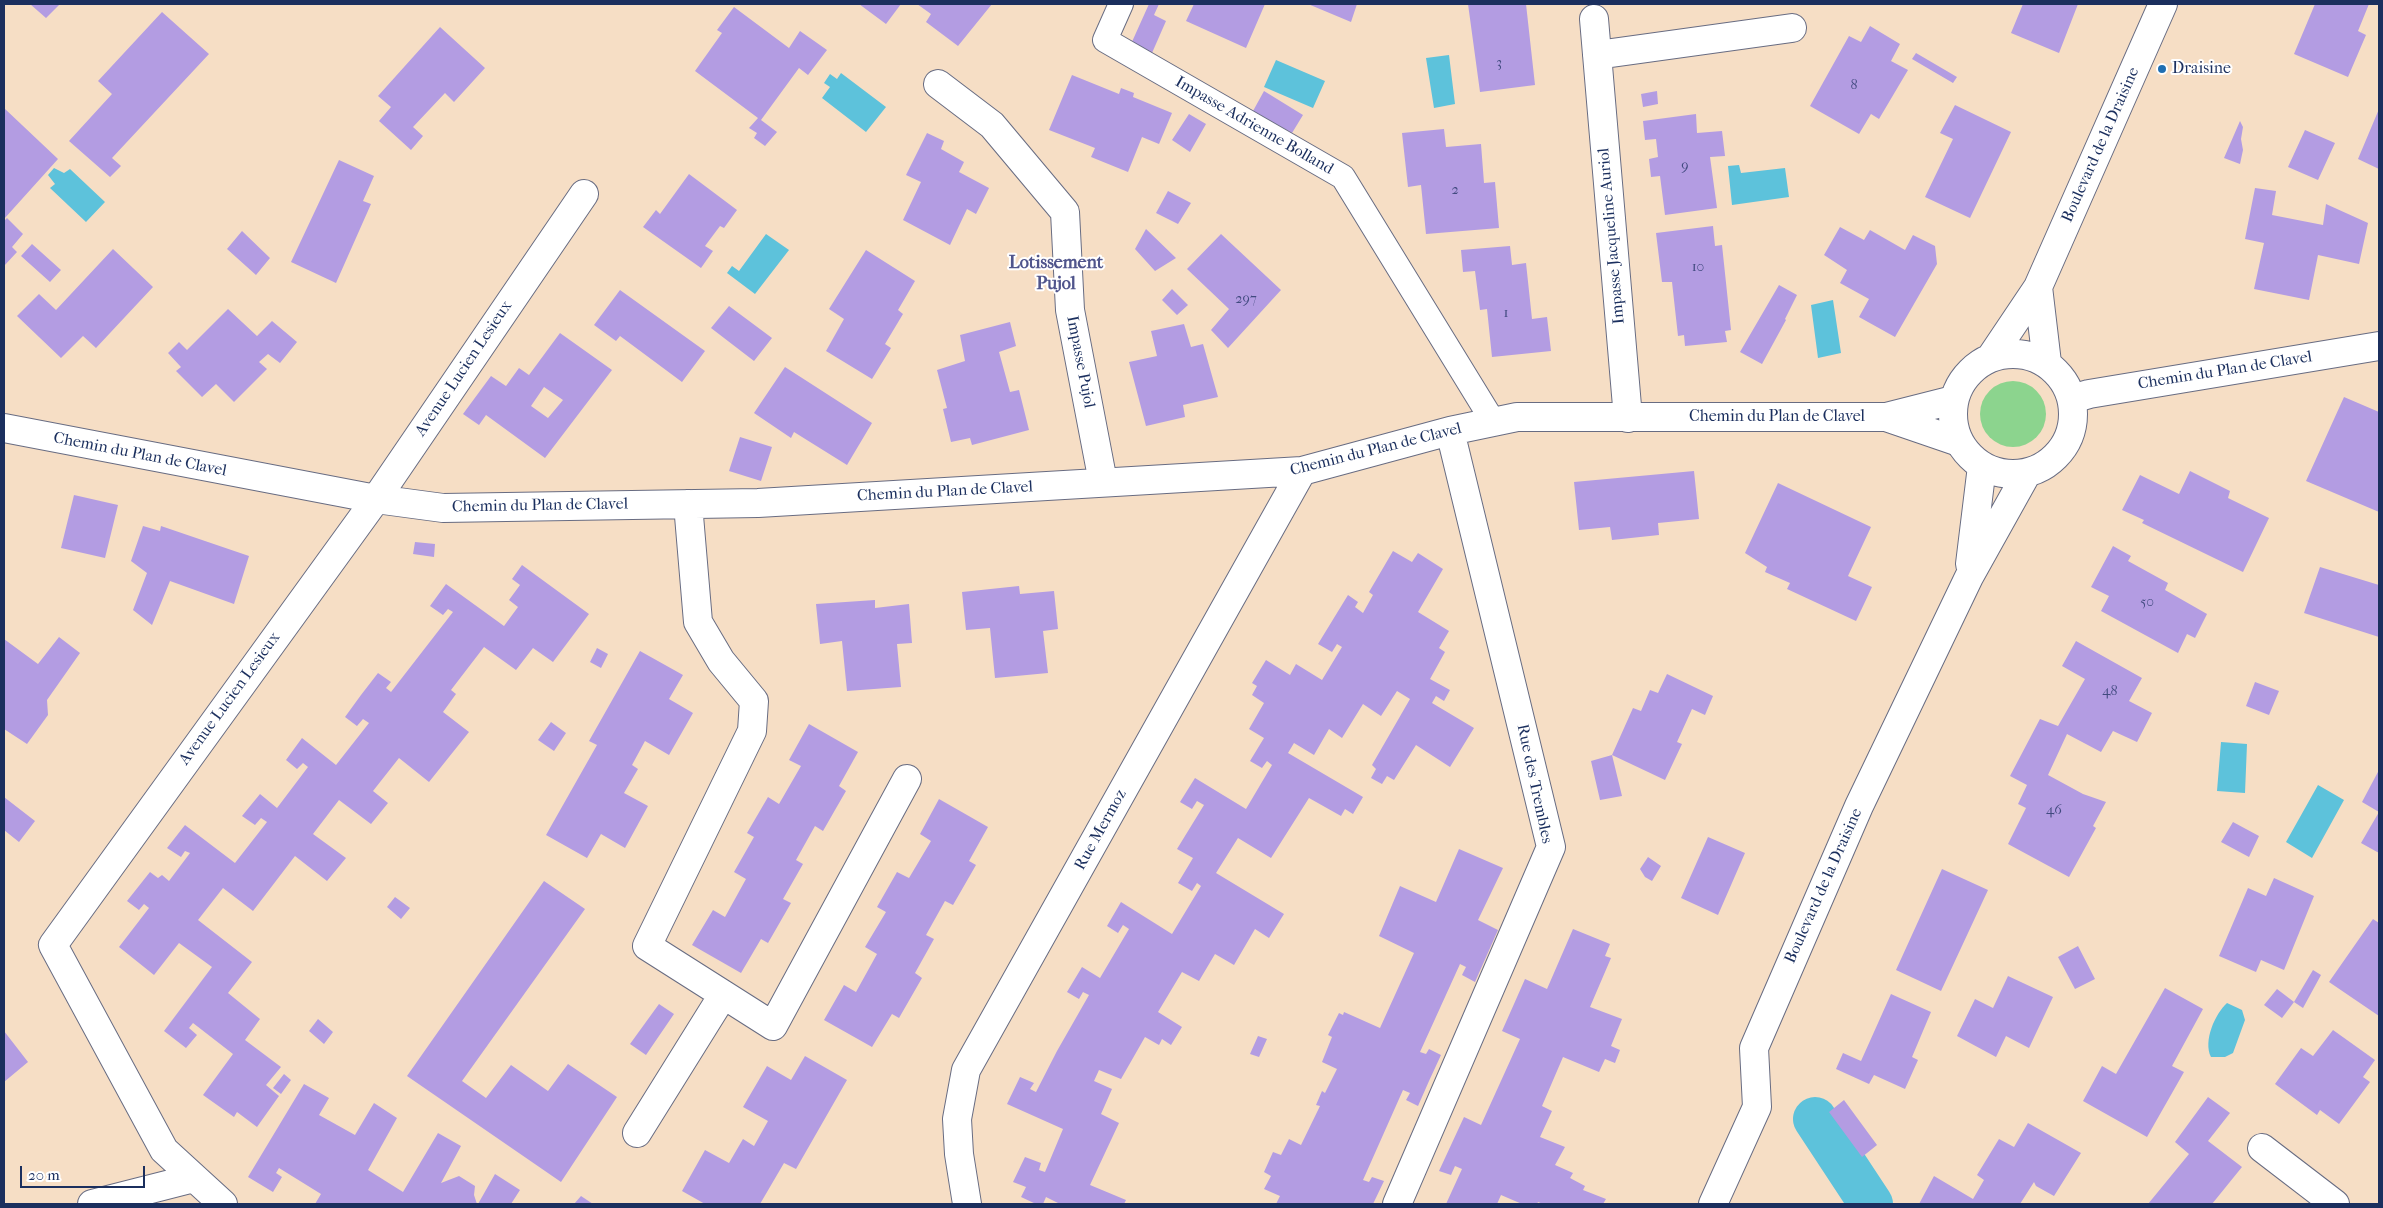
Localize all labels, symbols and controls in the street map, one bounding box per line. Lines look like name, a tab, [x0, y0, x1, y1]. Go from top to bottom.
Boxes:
house number: 3	[1496, 56, 1502, 72]
place label: Draisine	[2172, 59, 2231, 79]
marker: Draisine	[2156, 63, 2168, 75]
street label: Boulevard de la Draisine	[2058, 64, 2144, 226]
street label: Impasse Adrienne Bolland	[1171, 73, 1337, 179]
house number: 8	[1850, 78, 1858, 94]
street label: Impasse Jacqueline Auriol	[1595, 147, 1629, 325]
house number: 9	[1681, 159, 1689, 175]
house number: 2	[1451, 183, 1459, 199]
district label: Lotissement Pujol	[1009, 253, 1103, 296]
house number: 10	[1692, 260, 1704, 276]
house number: 297	[1235, 292, 1257, 308]
street label: Avenue Lucien Lesieux	[411, 298, 517, 440]
house number: 1	[1504, 306, 1508, 322]
street label: Impasse Pujol	[1062, 314, 1098, 410]
street label: Chemin du Plan de Clavel	[2137, 348, 2313, 394]
street label: Chemin du Plan de Clavel	[1689, 407, 1865, 427]
street label: Chemin du Plan de Clavel	[1288, 419, 1464, 481]
street label: Chemin du Plan de Clavel	[52, 429, 228, 481]
street label: Chemin du Plan de Clavel	[857, 478, 1033, 506]
street label: Chemin du Plan de Clavel	[452, 495, 628, 517]
house number: 50	[2140, 595, 2154, 611]
street label: Avenue Lucien Lesieux	[175, 629, 285, 769]
house number: 48	[2102, 684, 2118, 700]
street label: Rue des Trembles	[1512, 723, 1556, 845]
street label: Rue Mermoz	[1071, 786, 1131, 874]
house number: 46	[2046, 803, 2062, 819]
street label: Boulevard de la Draisine	[1781, 805, 1867, 967]
scale bar	[22, 1156, 148, 1188]
text: 20 m	[28, 1166, 60, 1184]

